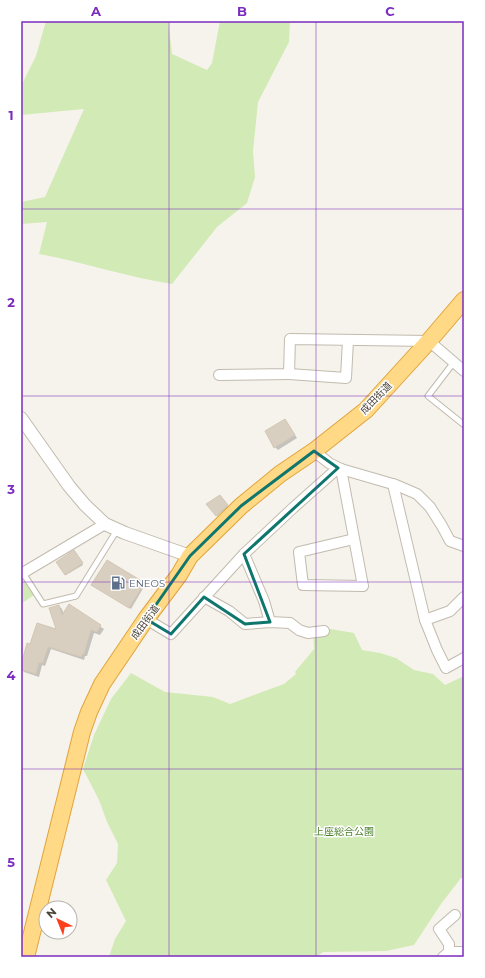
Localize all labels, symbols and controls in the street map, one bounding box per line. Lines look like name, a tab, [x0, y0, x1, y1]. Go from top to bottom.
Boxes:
text: A	[90, 3, 102, 19]
text: B	[237, 3, 247, 19]
text: C	[385, 3, 395, 19]
text: 1	[8, 107, 14, 123]
text: 2	[7, 294, 15, 310]
street label: 成田街道	[357, 379, 395, 417]
text: 3	[6, 481, 15, 497]
fuel station icon: ENEOS	[110, 575, 126, 591]
place label: ENEOS	[129, 577, 165, 590]
street label: 成田街道	[128, 602, 162, 642]
text: 4	[7, 667, 16, 683]
park label: 上座総合公園	[314, 825, 374, 838]
text: 5	[7, 854, 15, 870]
north arrow	[38, 900, 78, 940]
text: N	[43, 905, 59, 921]

